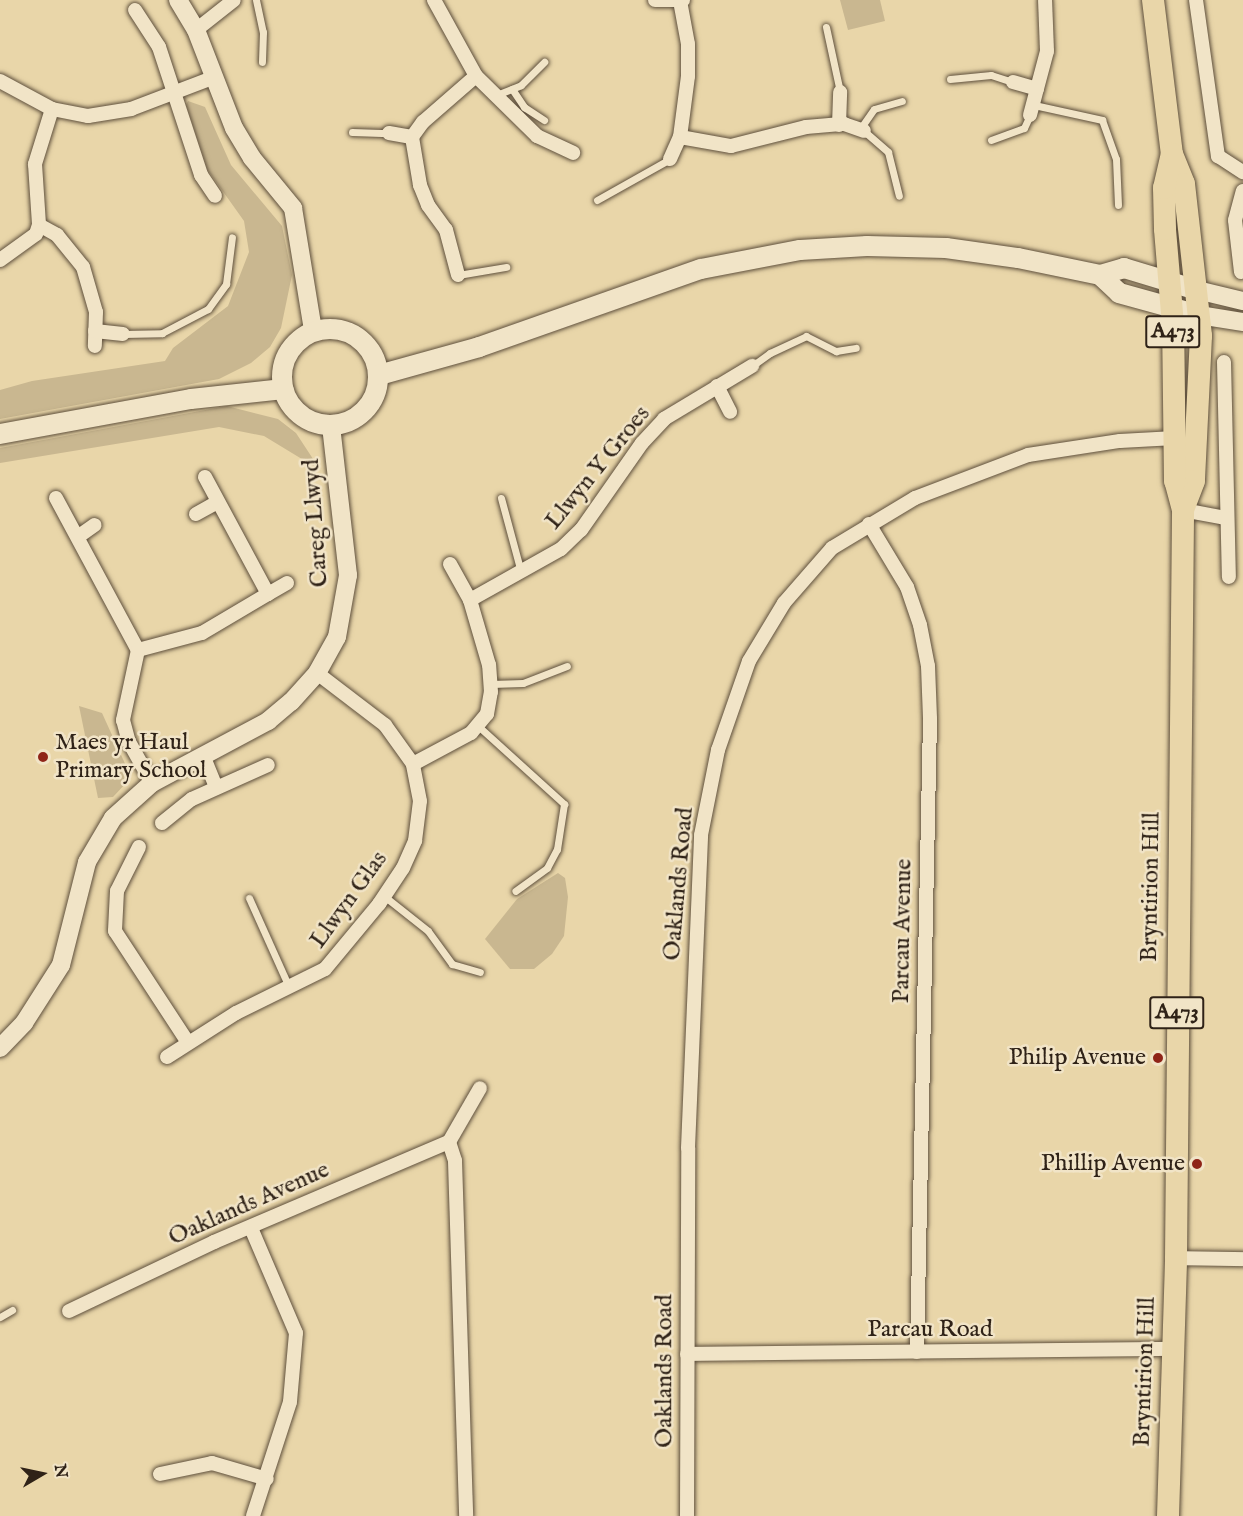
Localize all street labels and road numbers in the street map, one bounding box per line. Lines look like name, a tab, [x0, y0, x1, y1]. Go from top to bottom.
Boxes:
road number: A473	[1144, 313, 1202, 351]
street label: Llwyn Y Groes	[539, 400, 657, 536]
street label: Careg Llwyd	[297, 458, 335, 588]
street label: Oaklands Road	[658, 806, 700, 962]
street label: Bryntirion Hill	[1135, 812, 1167, 962]
street label: Llwyn Glas	[304, 846, 394, 954]
street label: Parcau Avenue	[887, 858, 919, 1004]
road number: A473	[1148, 994, 1206, 1032]
street label: Oaklands Avenue	[164, 1156, 334, 1252]
street label: Oaklands Road	[651, 1294, 679, 1448]
street label: Bryntirion Hill	[1128, 1297, 1162, 1447]
street label: Parcau Road	[867, 1316, 993, 1344]

